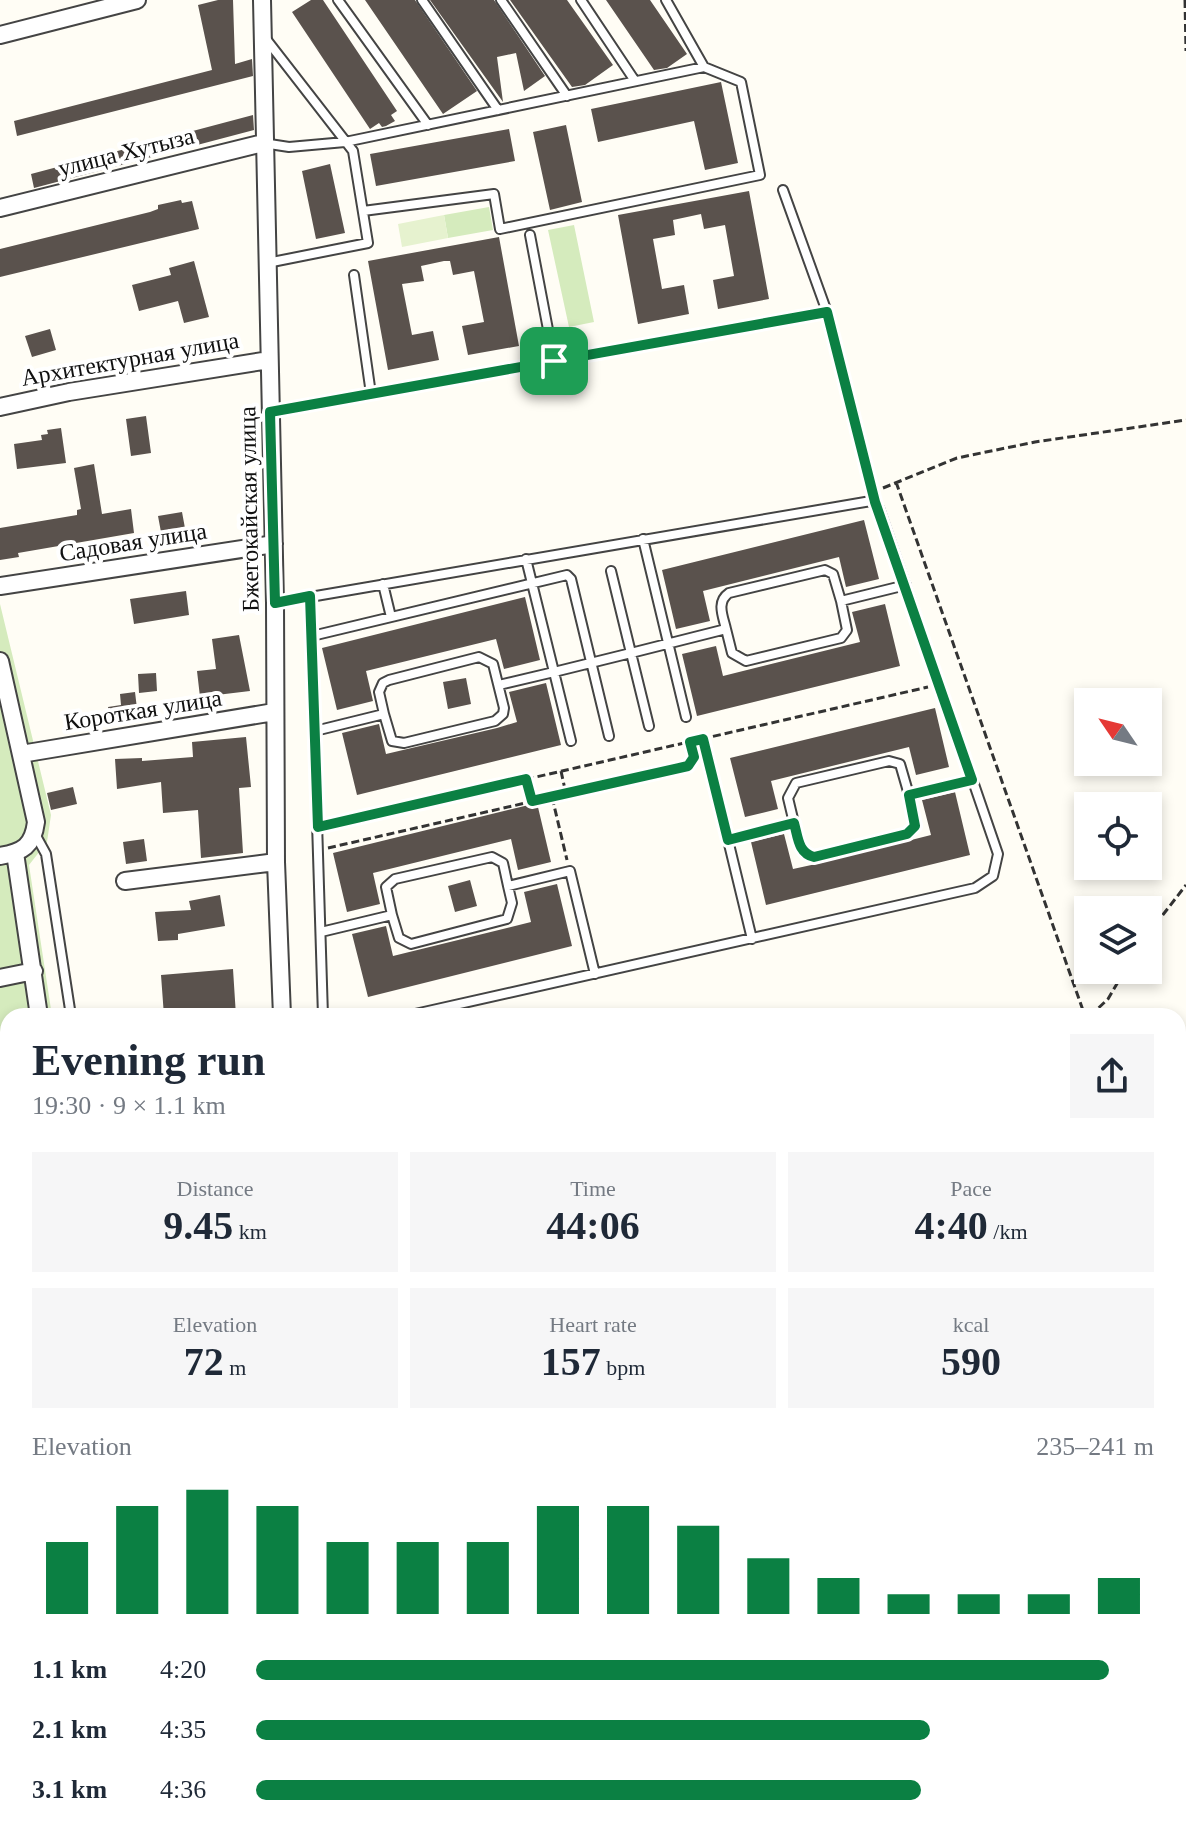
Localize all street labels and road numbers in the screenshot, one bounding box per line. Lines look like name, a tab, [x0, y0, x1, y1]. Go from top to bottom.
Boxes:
street label: улица Хутыза	[55, 122, 197, 181]
street label: Архитектурная улица	[19, 327, 241, 391]
street label: Бжегокайская улица	[234, 406, 264, 612]
street label: Садовая улица	[57, 517, 209, 566]
street label: Короткая улица	[62, 685, 224, 735]

